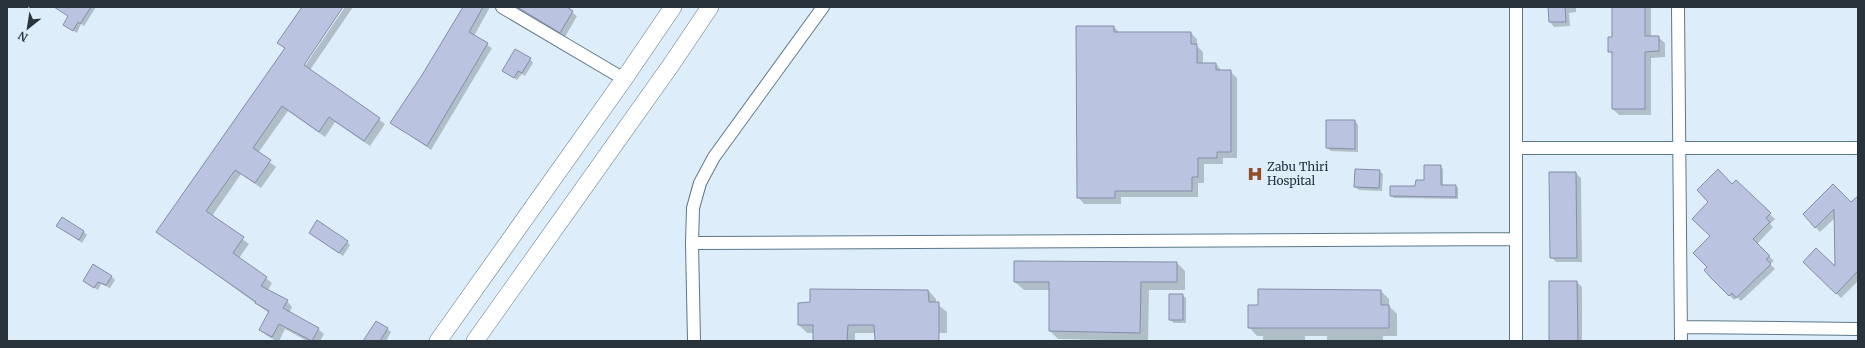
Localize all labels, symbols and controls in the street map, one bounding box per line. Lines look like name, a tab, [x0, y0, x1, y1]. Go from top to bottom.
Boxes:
north arrow	[8, 8, 48, 48]
text: N	[15, 28, 30, 45]
place label: Zabu Thiri Hospital	[1267, 159, 1329, 188]
hospital icon: Zabu Thiri Hospital	[1246, 165, 1264, 183]

